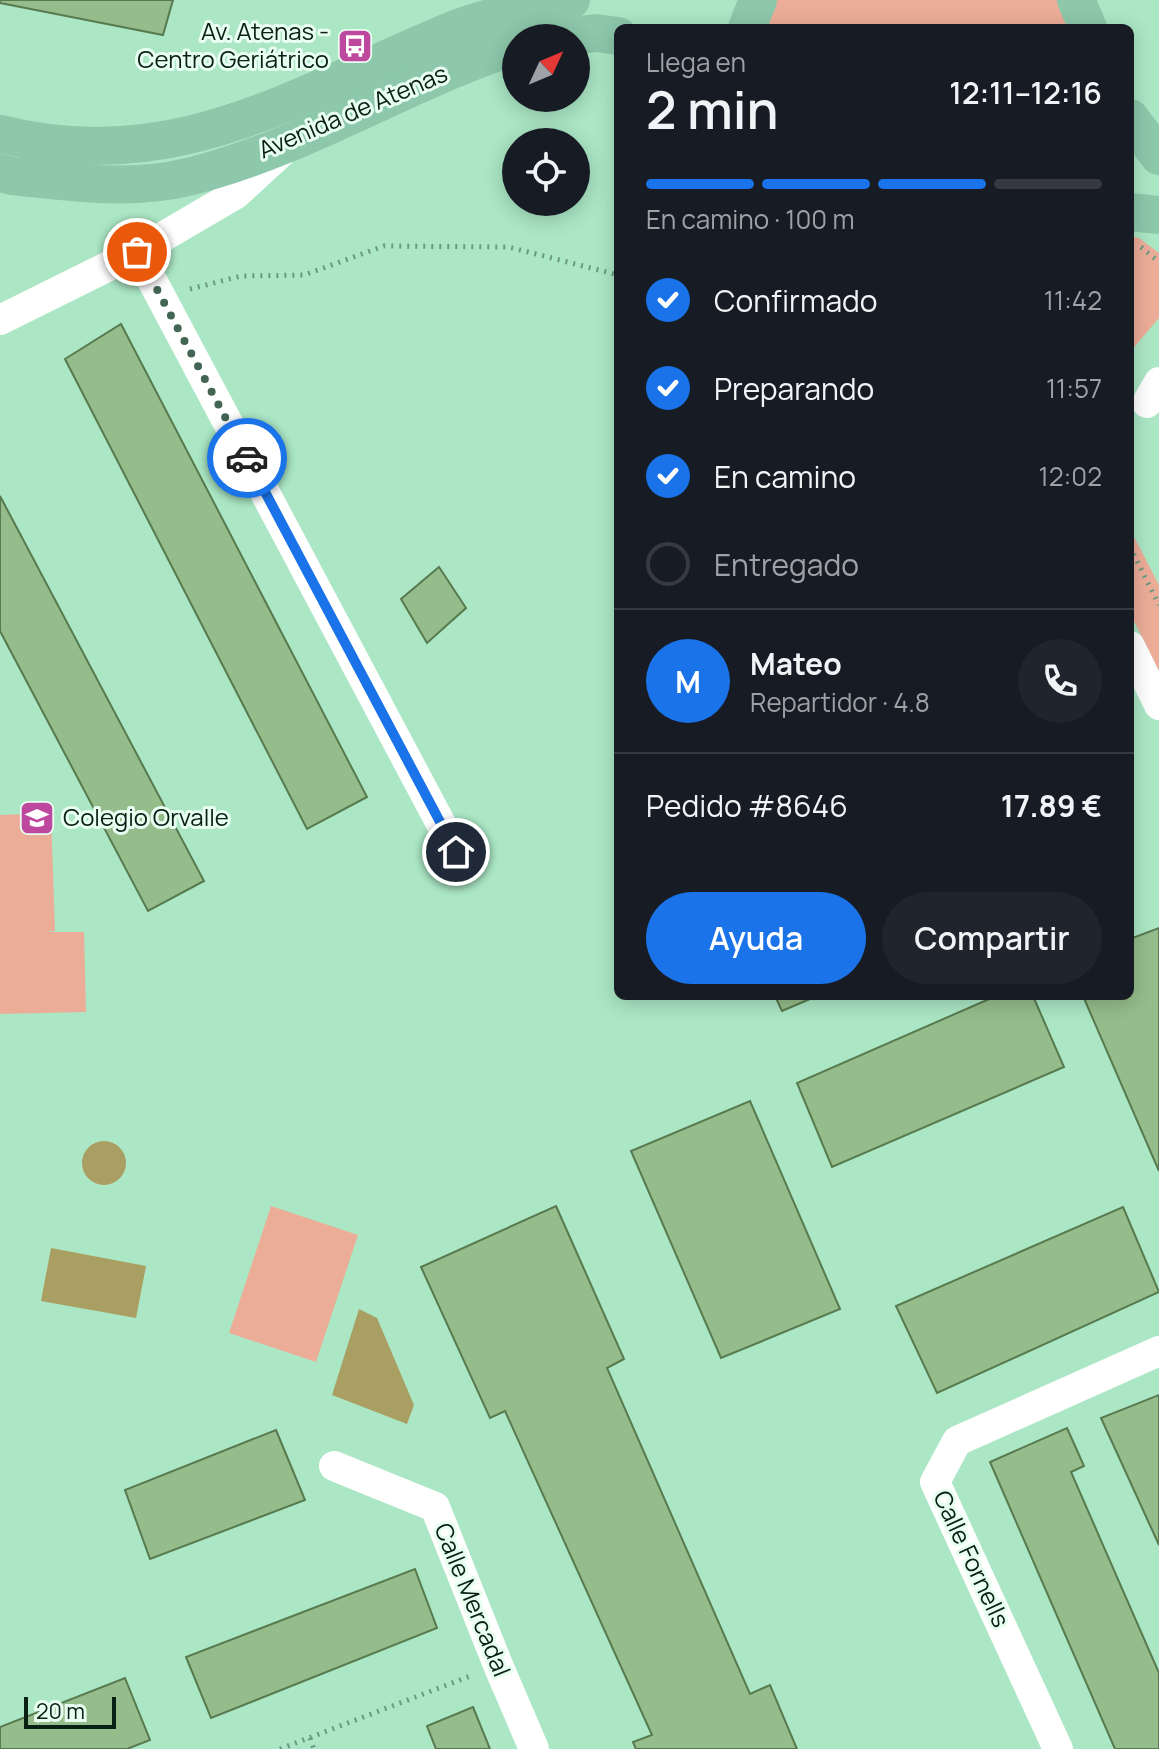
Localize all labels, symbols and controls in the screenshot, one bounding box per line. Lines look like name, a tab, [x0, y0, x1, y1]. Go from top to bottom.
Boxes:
place label: Av. Atenas - Centro Geriátrico	[137, 14, 329, 75]
north arrow	[502, 24, 590, 112]
map controls	[502, 24, 590, 216]
bus stop icon: Av. Atenas - Centro Geriátrico	[336, 27, 374, 65]
text: Llega en	[646, 44, 746, 80]
street label: Avenida de Atenas	[253, 56, 452, 165]
text: 12:11–12:16	[949, 72, 1102, 113]
text: 2 min	[646, 74, 779, 145]
button: locate	[502, 128, 590, 216]
text: En camino · 100 m	[646, 201, 854, 237]
pin	[103, 218, 171, 286]
icon: bag	[115, 230, 159, 274]
icon: check	[646, 278, 690, 322]
text: Confirmado	[714, 280, 878, 321]
text: 11:42	[1044, 282, 1102, 318]
icon: check	[646, 366, 690, 410]
text: Preparando	[714, 368, 874, 409]
text: 11:57	[1046, 370, 1102, 406]
courier	[207, 418, 287, 498]
icon: car	[225, 436, 269, 480]
icon: check	[646, 454, 690, 498]
text: En camino	[714, 456, 856, 497]
text: 12:02	[1039, 458, 1102, 494]
text: Entregado	[714, 544, 859, 585]
button: phone	[1018, 639, 1102, 723]
text: Mateo	[750, 643, 842, 684]
text: M	[675, 661, 701, 702]
text: Repartidor · 4.8	[750, 684, 930, 720]
text: Pedido #8646	[646, 785, 848, 826]
text: 17.89 €	[1001, 785, 1102, 826]
school or university icon: Colegio Orvalle	[18, 799, 56, 837]
place label: Colegio Orvalle	[63, 800, 229, 833]
pin	[422, 818, 490, 886]
icon: home	[434, 830, 478, 874]
button: Ayuda	[646, 892, 866, 984]
button: Compartir	[882, 892, 1102, 984]
street label: Calle Fornells	[926, 1485, 1018, 1632]
street label: Calle Mercadal	[428, 1518, 519, 1681]
scale bar	[24, 1693, 116, 1729]
text: 20 m	[36, 1696, 85, 1726]

